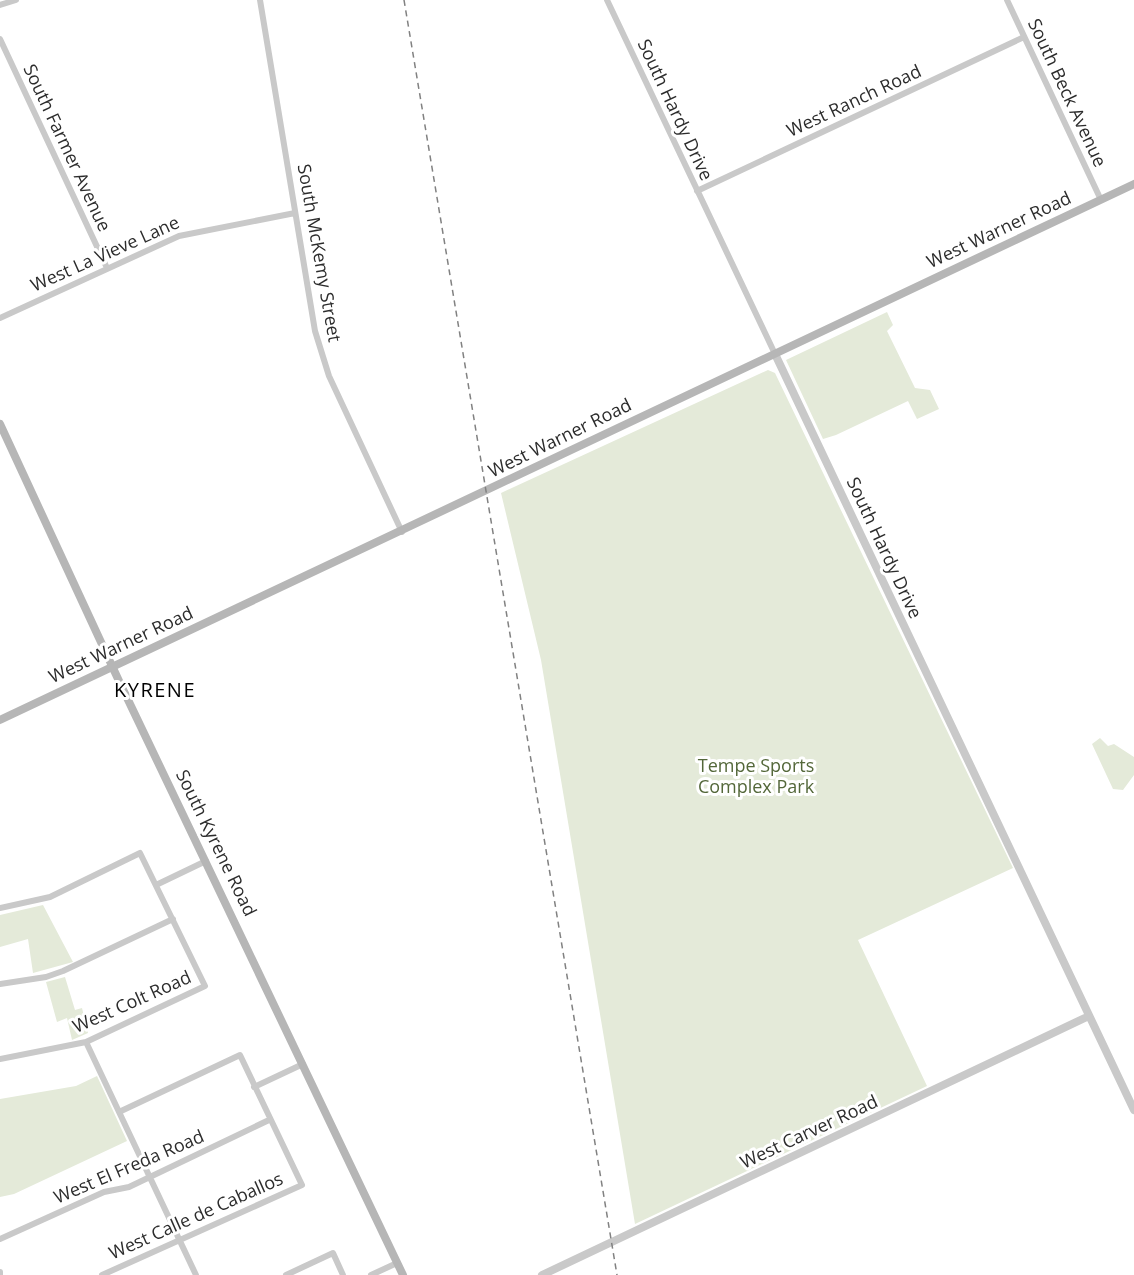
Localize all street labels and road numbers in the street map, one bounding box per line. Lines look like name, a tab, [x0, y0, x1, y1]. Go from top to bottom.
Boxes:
street label: South Beck Avenue	[1023, 15, 1113, 171]
street label: South Hardy Drive	[633, 35, 719, 184]
street label: West Ranch Road	[782, 58, 925, 142]
street label: South Farmer Avenue	[19, 60, 117, 235]
street label: South McKemy Street	[292, 162, 347, 344]
street label: West Warner Road	[923, 185, 1075, 273]
street label: West La Vieve Lane	[27, 210, 183, 297]
street label: West Warner Road	[484, 392, 635, 482]
street label: South Hardy Drive	[842, 473, 928, 622]
street label: West Warner Road	[45, 600, 197, 688]
street label: South Kyrene Road	[171, 765, 263, 920]
street label: West Colt Road	[69, 964, 195, 1038]
street label: West Carver Road	[736, 1089, 881, 1173]
street label: West El Freda Road	[50, 1124, 207, 1209]
street label: West Calle de Caballos	[105, 1166, 286, 1264]

